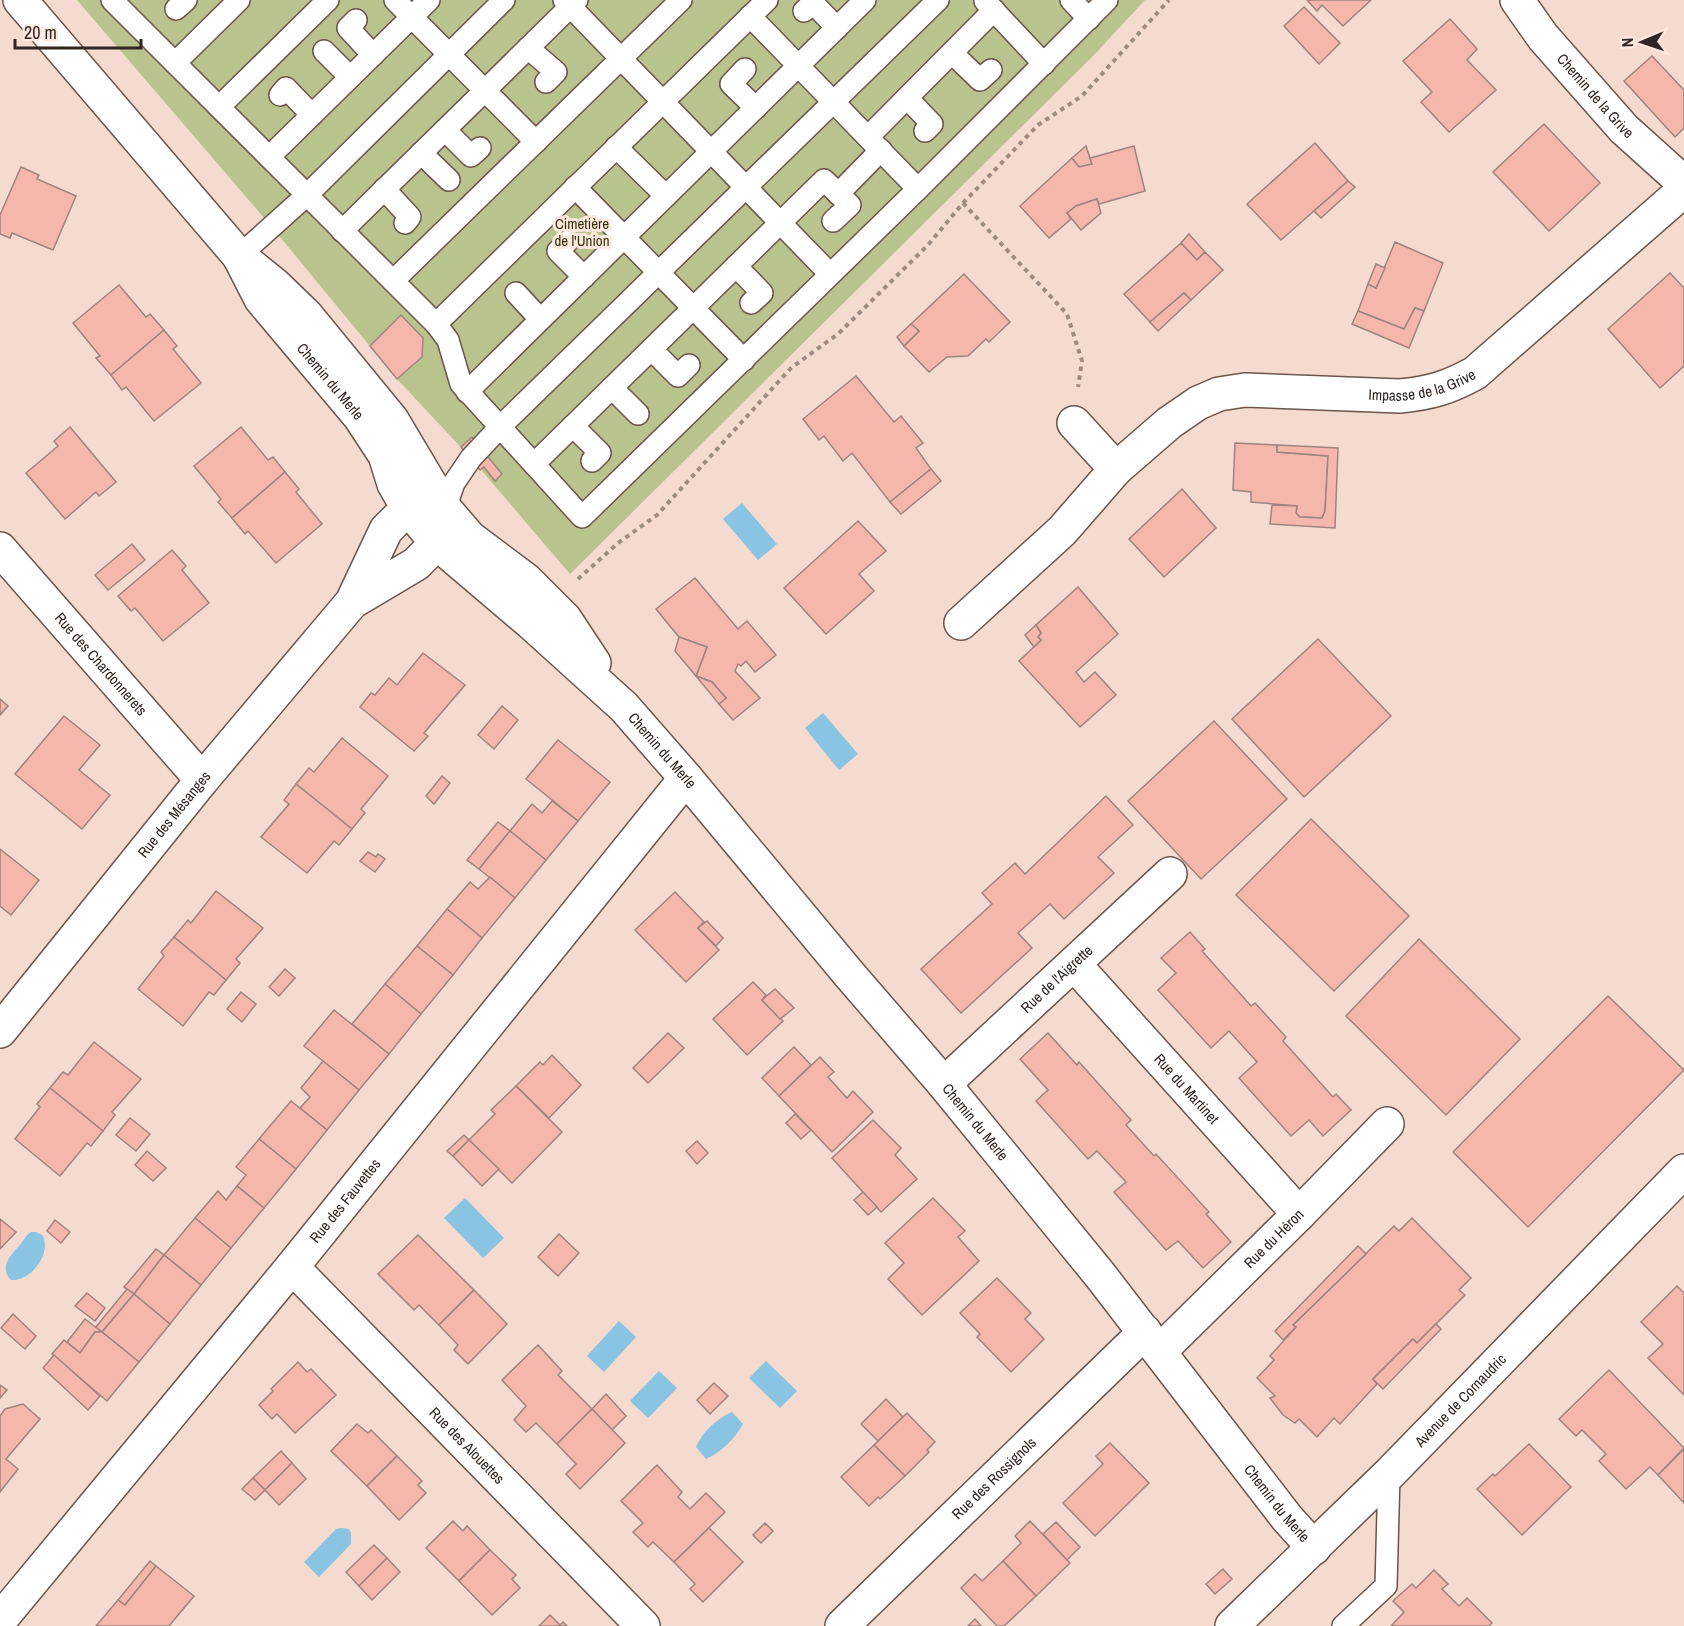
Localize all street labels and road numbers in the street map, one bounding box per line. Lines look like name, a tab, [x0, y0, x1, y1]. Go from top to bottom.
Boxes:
street label: Chemin de la Grive	[1552, 49, 1639, 143]
street label: Chemin du Merle	[292, 338, 369, 424]
street label: Impasse de la Grive	[1368, 364, 1479, 406]
street label: Rue des Chardonnerets	[50, 608, 152, 720]
street label: Chemin du Merle	[623, 708, 701, 793]
street label: Rue des Mésanges	[132, 766, 215, 862]
street label: Rue de l'Aigrette	[1016, 940, 1097, 1018]
street label: Rue du Martinet	[1149, 1049, 1224, 1129]
street label: Chemin du Merle	[938, 1079, 1014, 1165]
street label: Rue des Fauvettes	[304, 1154, 385, 1247]
street label: Rue du Héron	[1239, 1204, 1308, 1273]
street label: Avenue de Cornaudric	[1409, 1349, 1511, 1452]
street label: Rue des Alouettes	[425, 1402, 510, 1488]
street label: Rue des Rossignols	[947, 1432, 1041, 1524]
street label: Chemin du Merle	[1239, 1460, 1315, 1547]

